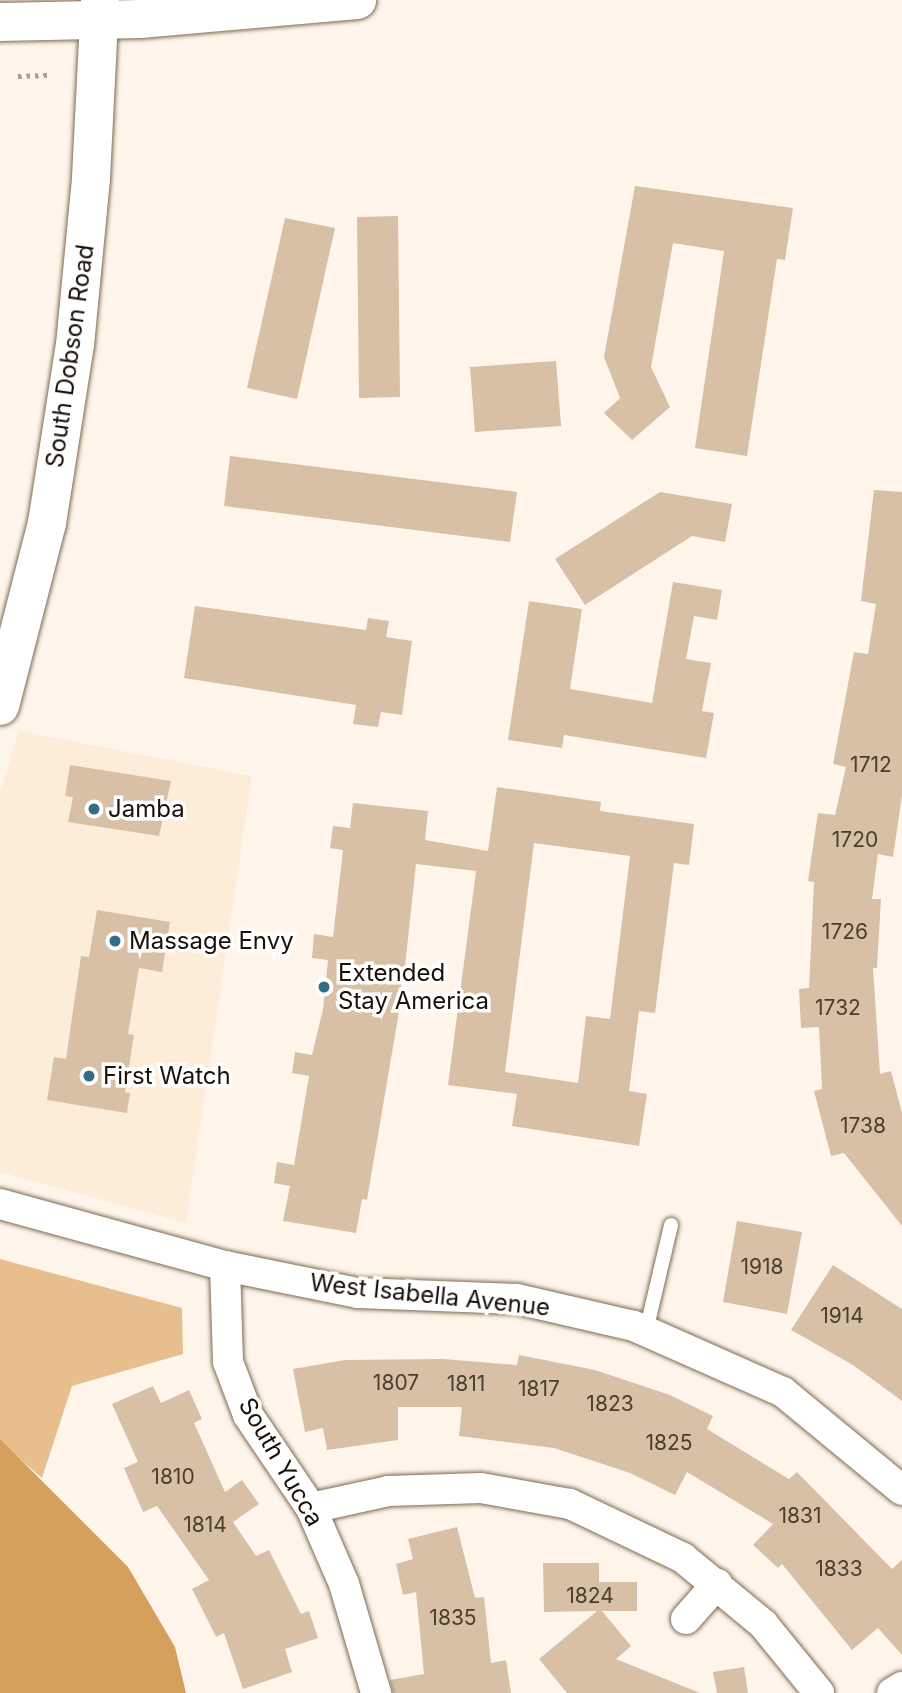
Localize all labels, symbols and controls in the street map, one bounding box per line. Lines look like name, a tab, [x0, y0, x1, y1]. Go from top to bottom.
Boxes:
street label: South Dobson Road	[40, 243, 100, 469]
house number: 1712	[850, 752, 892, 778]
place label: Jamba	[108, 795, 185, 823]
marker: Jamba	[86, 801, 102, 817]
house number: 1720	[832, 827, 878, 853]
house number: 1726	[822, 919, 868, 945]
place label: Massage Envy	[129, 927, 294, 955]
marker: Massage Envy	[107, 933, 123, 949]
place label: Extended Stay America	[338, 959, 489, 1015]
marker: Extended Stay America	[316, 979, 332, 995]
house number: 1732	[815, 995, 861, 1021]
place label: First Watch	[103, 1062, 231, 1090]
marker: First Watch	[81, 1068, 97, 1084]
house number: 1738	[840, 1113, 886, 1139]
house number: 1918	[740, 1254, 784, 1280]
street label: West Isabella Avenue	[309, 1268, 551, 1322]
house number: 1914	[820, 1303, 864, 1329]
house number: 1807	[373, 1370, 419, 1396]
house number: 1811	[447, 1371, 485, 1397]
house number: 1817	[518, 1376, 560, 1402]
house number: 1823	[586, 1391, 634, 1417]
street label: South Yucca	[233, 1393, 329, 1531]
house number: 1825	[645, 1430, 693, 1456]
house number: 1810	[151, 1464, 195, 1490]
house number: 1831	[778, 1503, 822, 1529]
house number: 1814	[183, 1512, 227, 1538]
house number: 1833	[815, 1556, 863, 1582]
house number: 1824	[566, 1583, 614, 1609]
house number: 1835	[429, 1605, 477, 1631]

